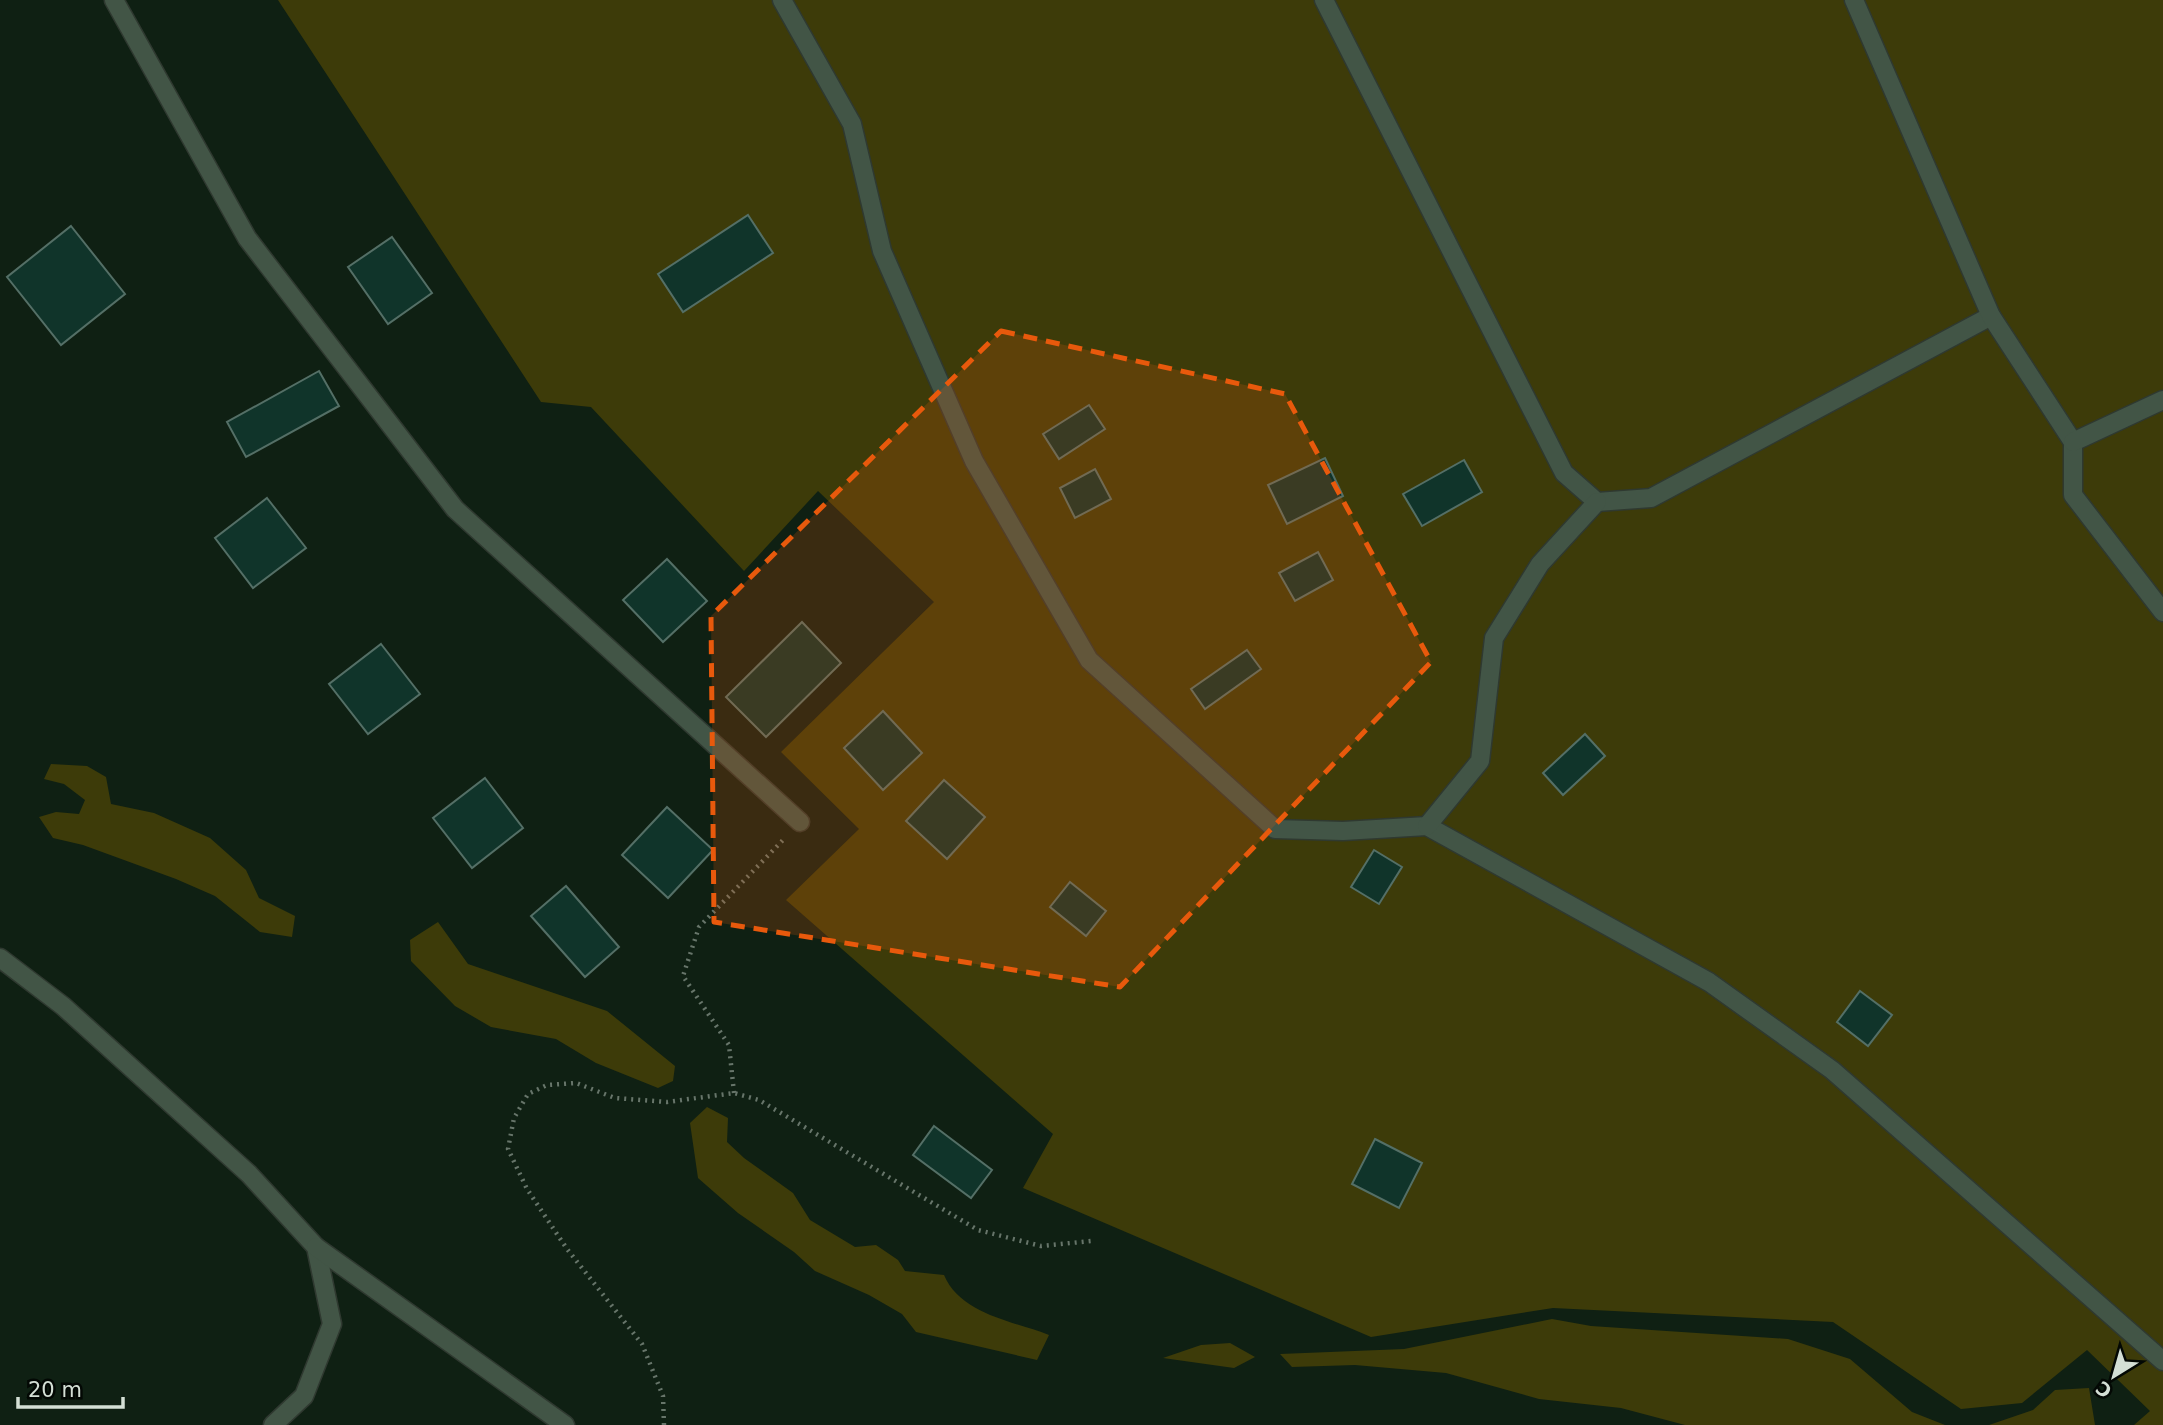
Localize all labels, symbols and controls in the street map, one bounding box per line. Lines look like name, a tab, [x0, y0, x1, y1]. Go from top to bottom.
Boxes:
north arrow	[2079, 1341, 2149, 1411]
scale bar	[18, 1366, 122, 1410]
text: С	[2092, 1377, 2116, 1403]
text: 20 m	[28, 1378, 82, 1402]

